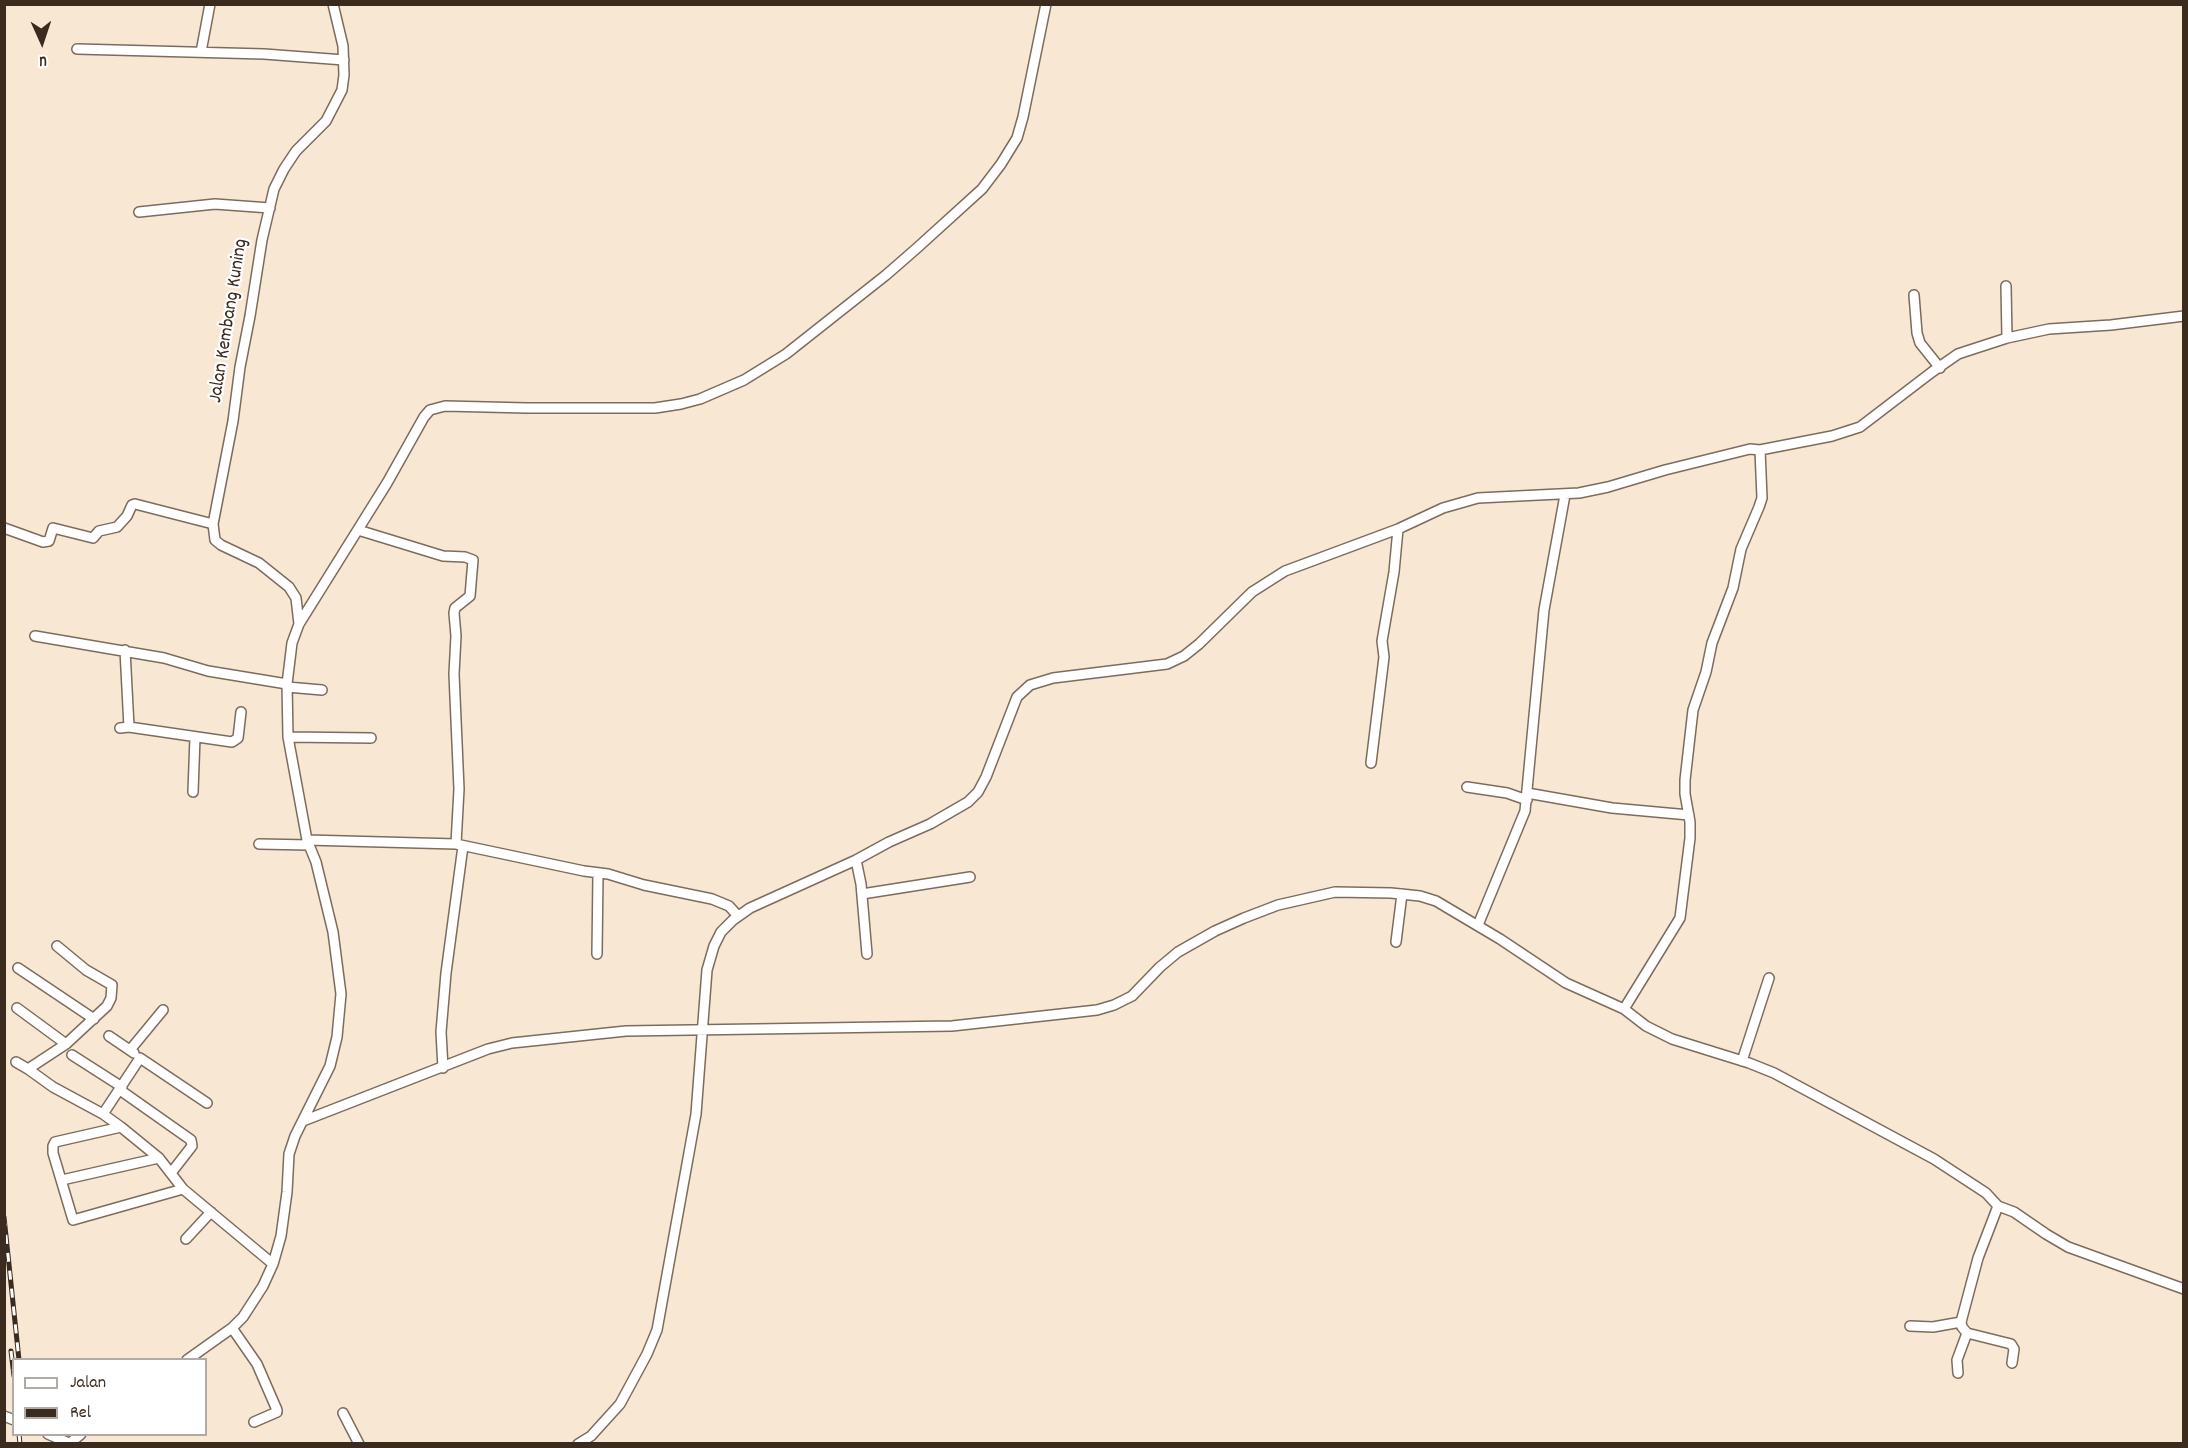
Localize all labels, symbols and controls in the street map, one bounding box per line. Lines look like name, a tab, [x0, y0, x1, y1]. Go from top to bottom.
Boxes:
north arrow	[12, 12, 72, 72]
text: U	[39, 49, 47, 72]
street label: Jalan Kembang Kuning	[205, 237, 255, 405]
legend	[12, 1358, 207, 1436]
text: Jalan	[70, 1371, 106, 1396]
text: Rel	[70, 1401, 91, 1426]

